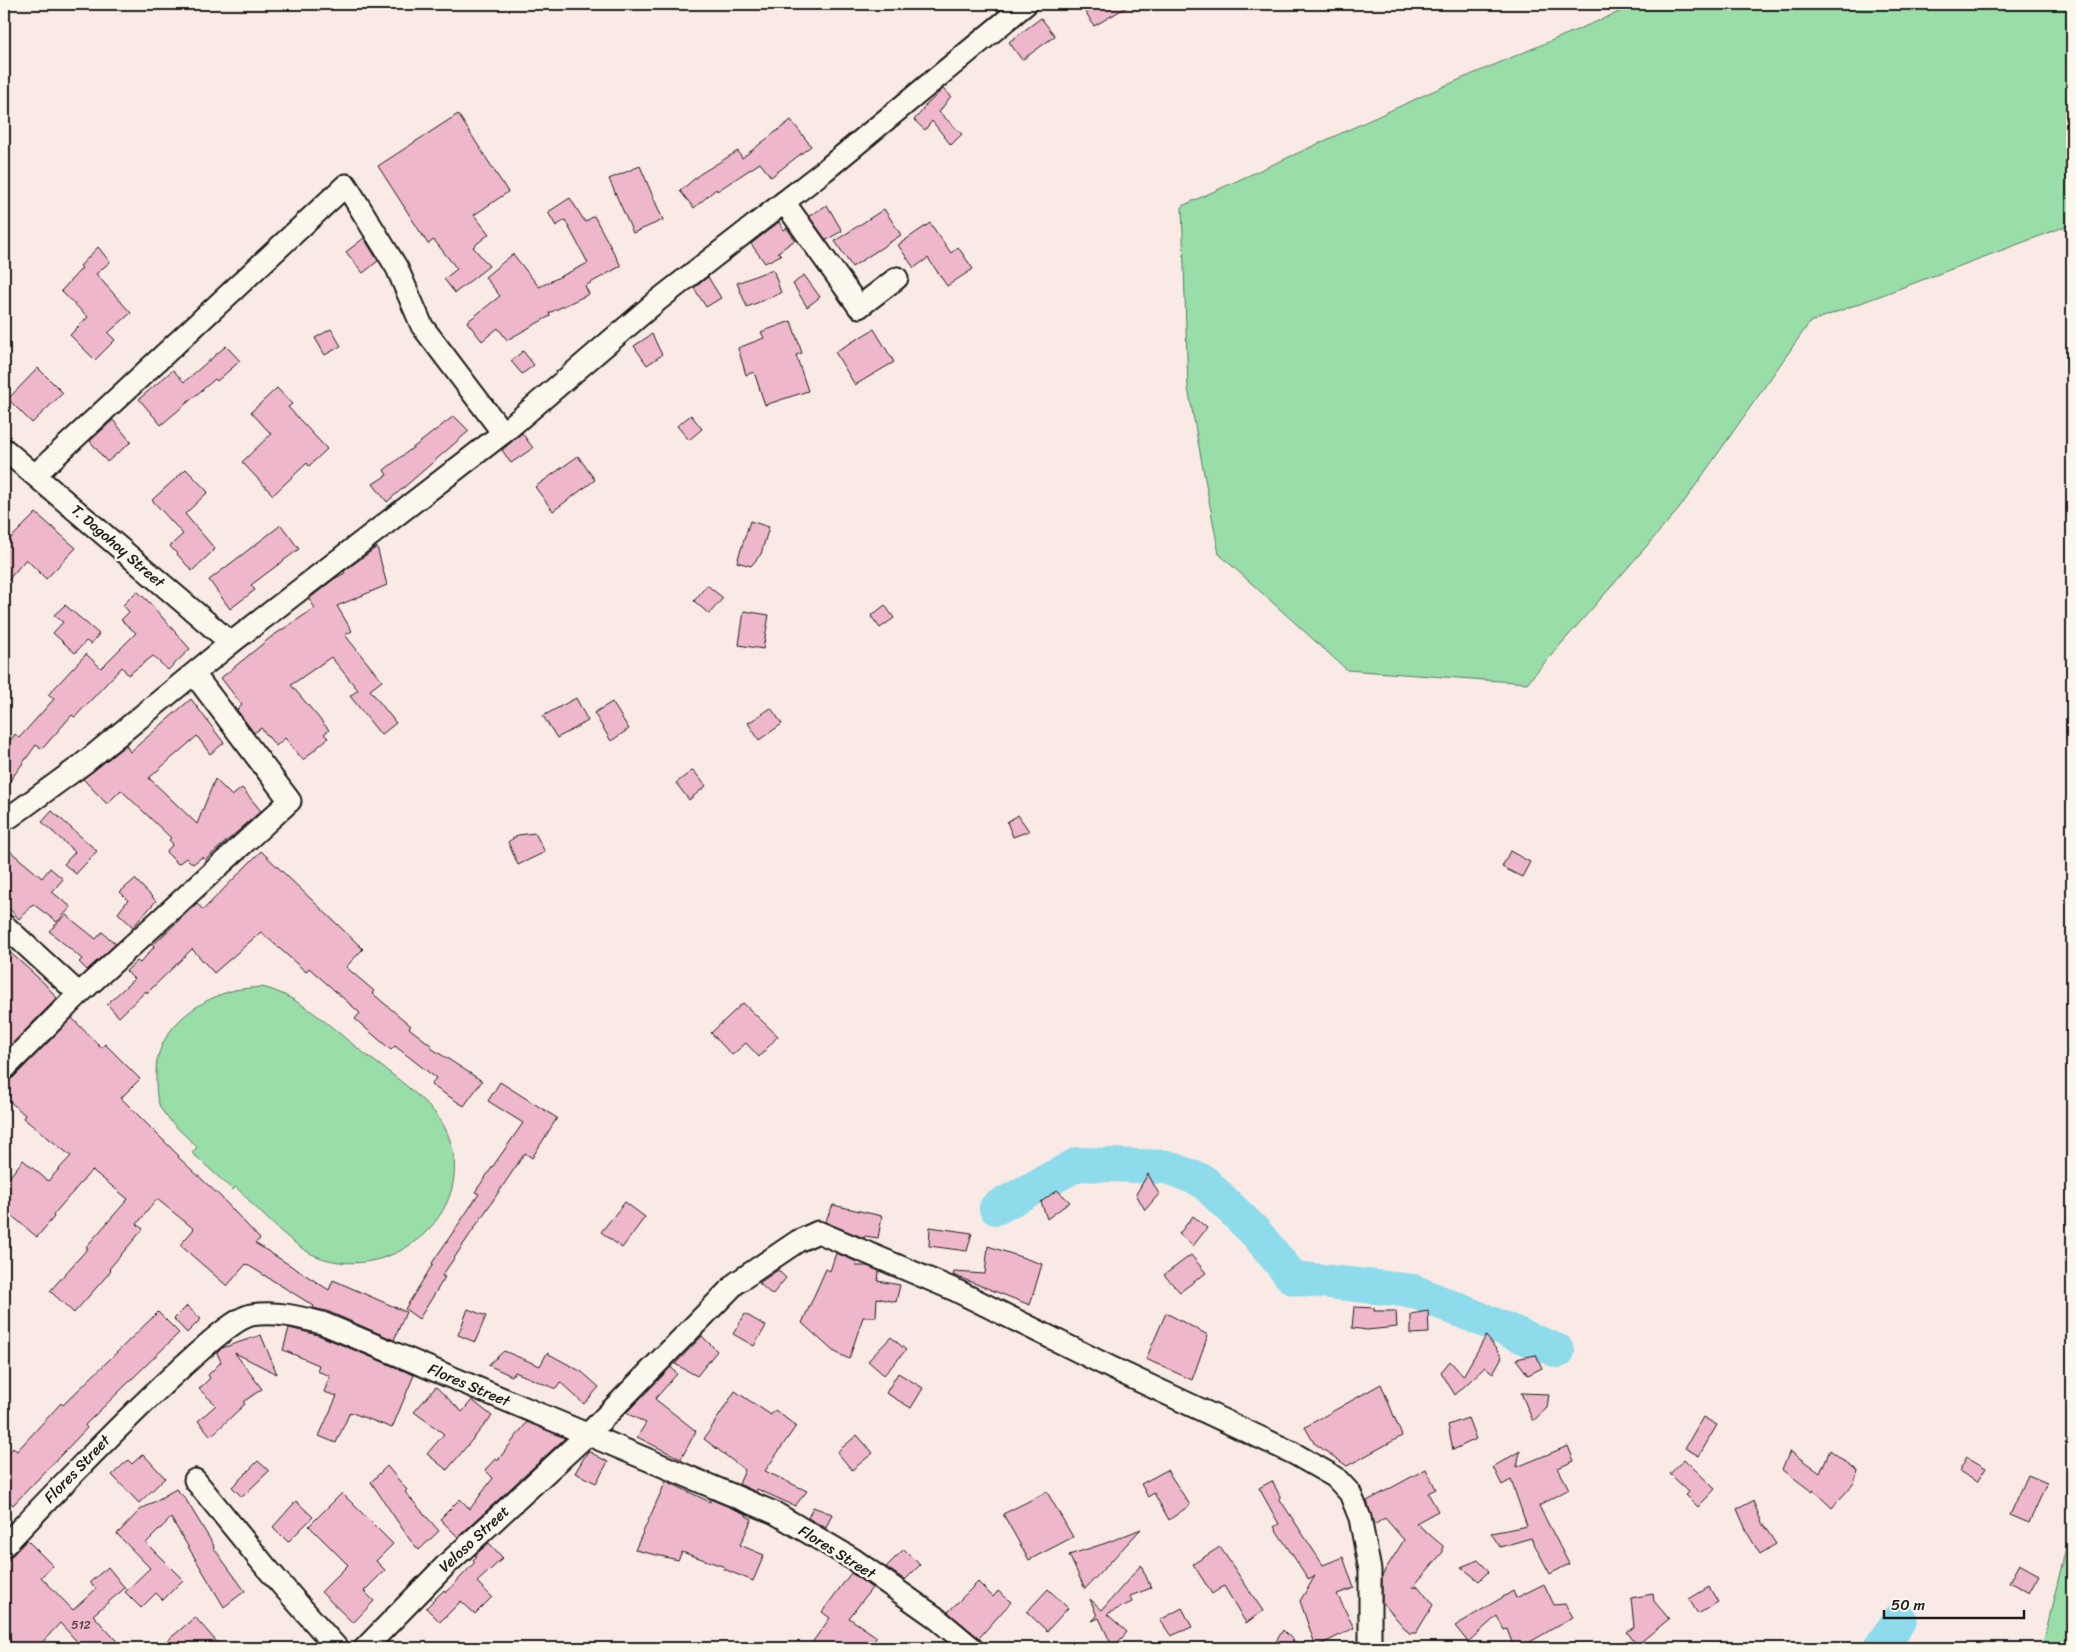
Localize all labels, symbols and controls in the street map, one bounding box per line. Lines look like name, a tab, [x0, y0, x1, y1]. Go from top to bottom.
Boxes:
street label: T. Dagohoy Street	[65, 498, 172, 595]
street label: Flores Street	[424, 1356, 515, 1414]
street label: Flores Street	[37, 1428, 117, 1509]
street label: Veloso Street	[433, 1499, 516, 1579]
street label: Flores Street	[793, 1518, 882, 1587]
scale bar	[1884, 1587, 2024, 1619]
text: 50 m	[1891, 1592, 1926, 1618]
house number: 512	[71, 1614, 91, 1636]

